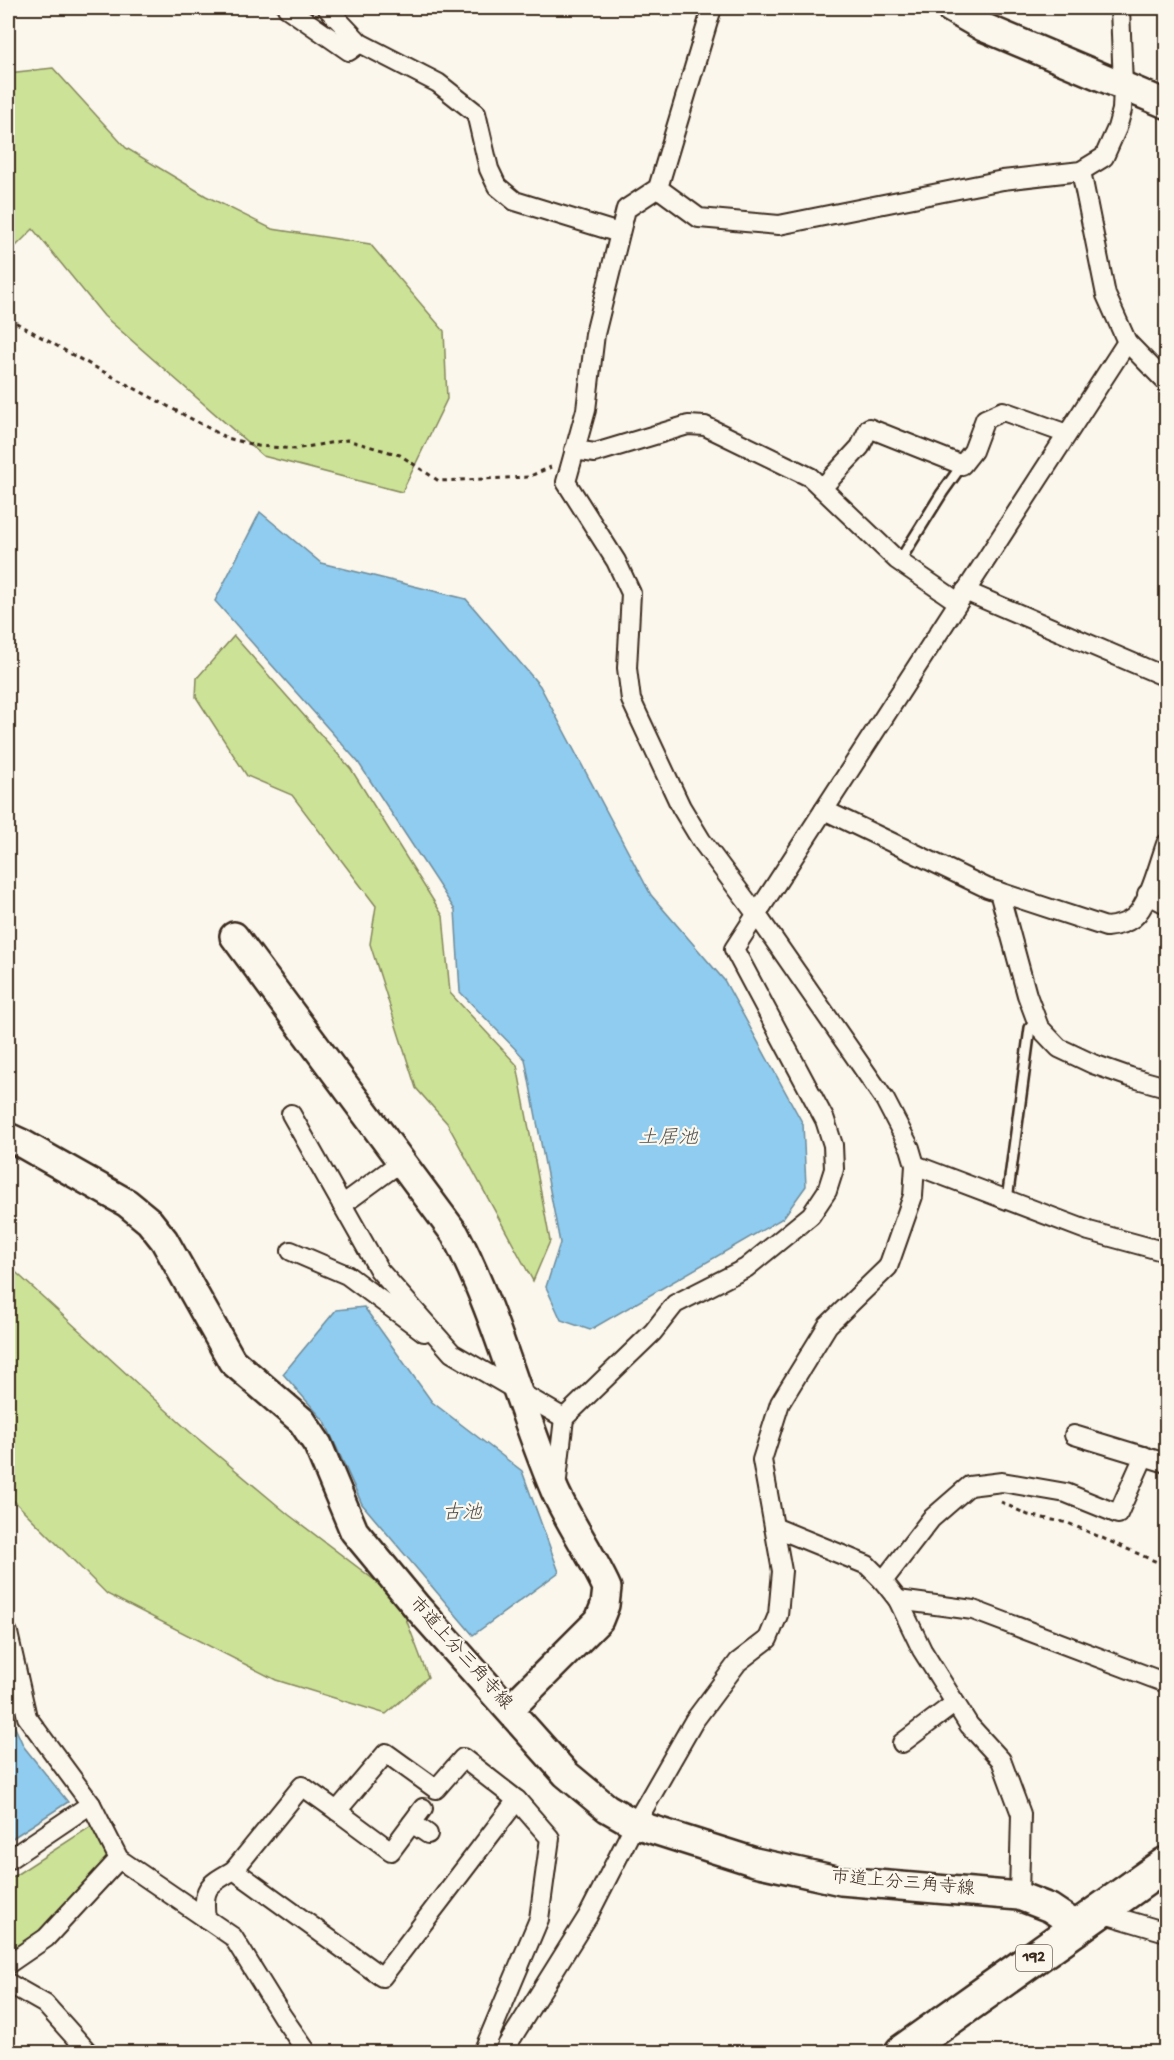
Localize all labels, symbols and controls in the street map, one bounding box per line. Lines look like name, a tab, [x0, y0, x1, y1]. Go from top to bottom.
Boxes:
water label: 土居池	[638, 1127, 699, 1151]
water label: 古池	[442, 1502, 483, 1526]
street label: 市道上分三角寺線	[404, 1593, 517, 1715]
street label: 市道上分三角寺線	[830, 1866, 976, 1901]
road number: 192	[1016, 1945, 1052, 1971]

